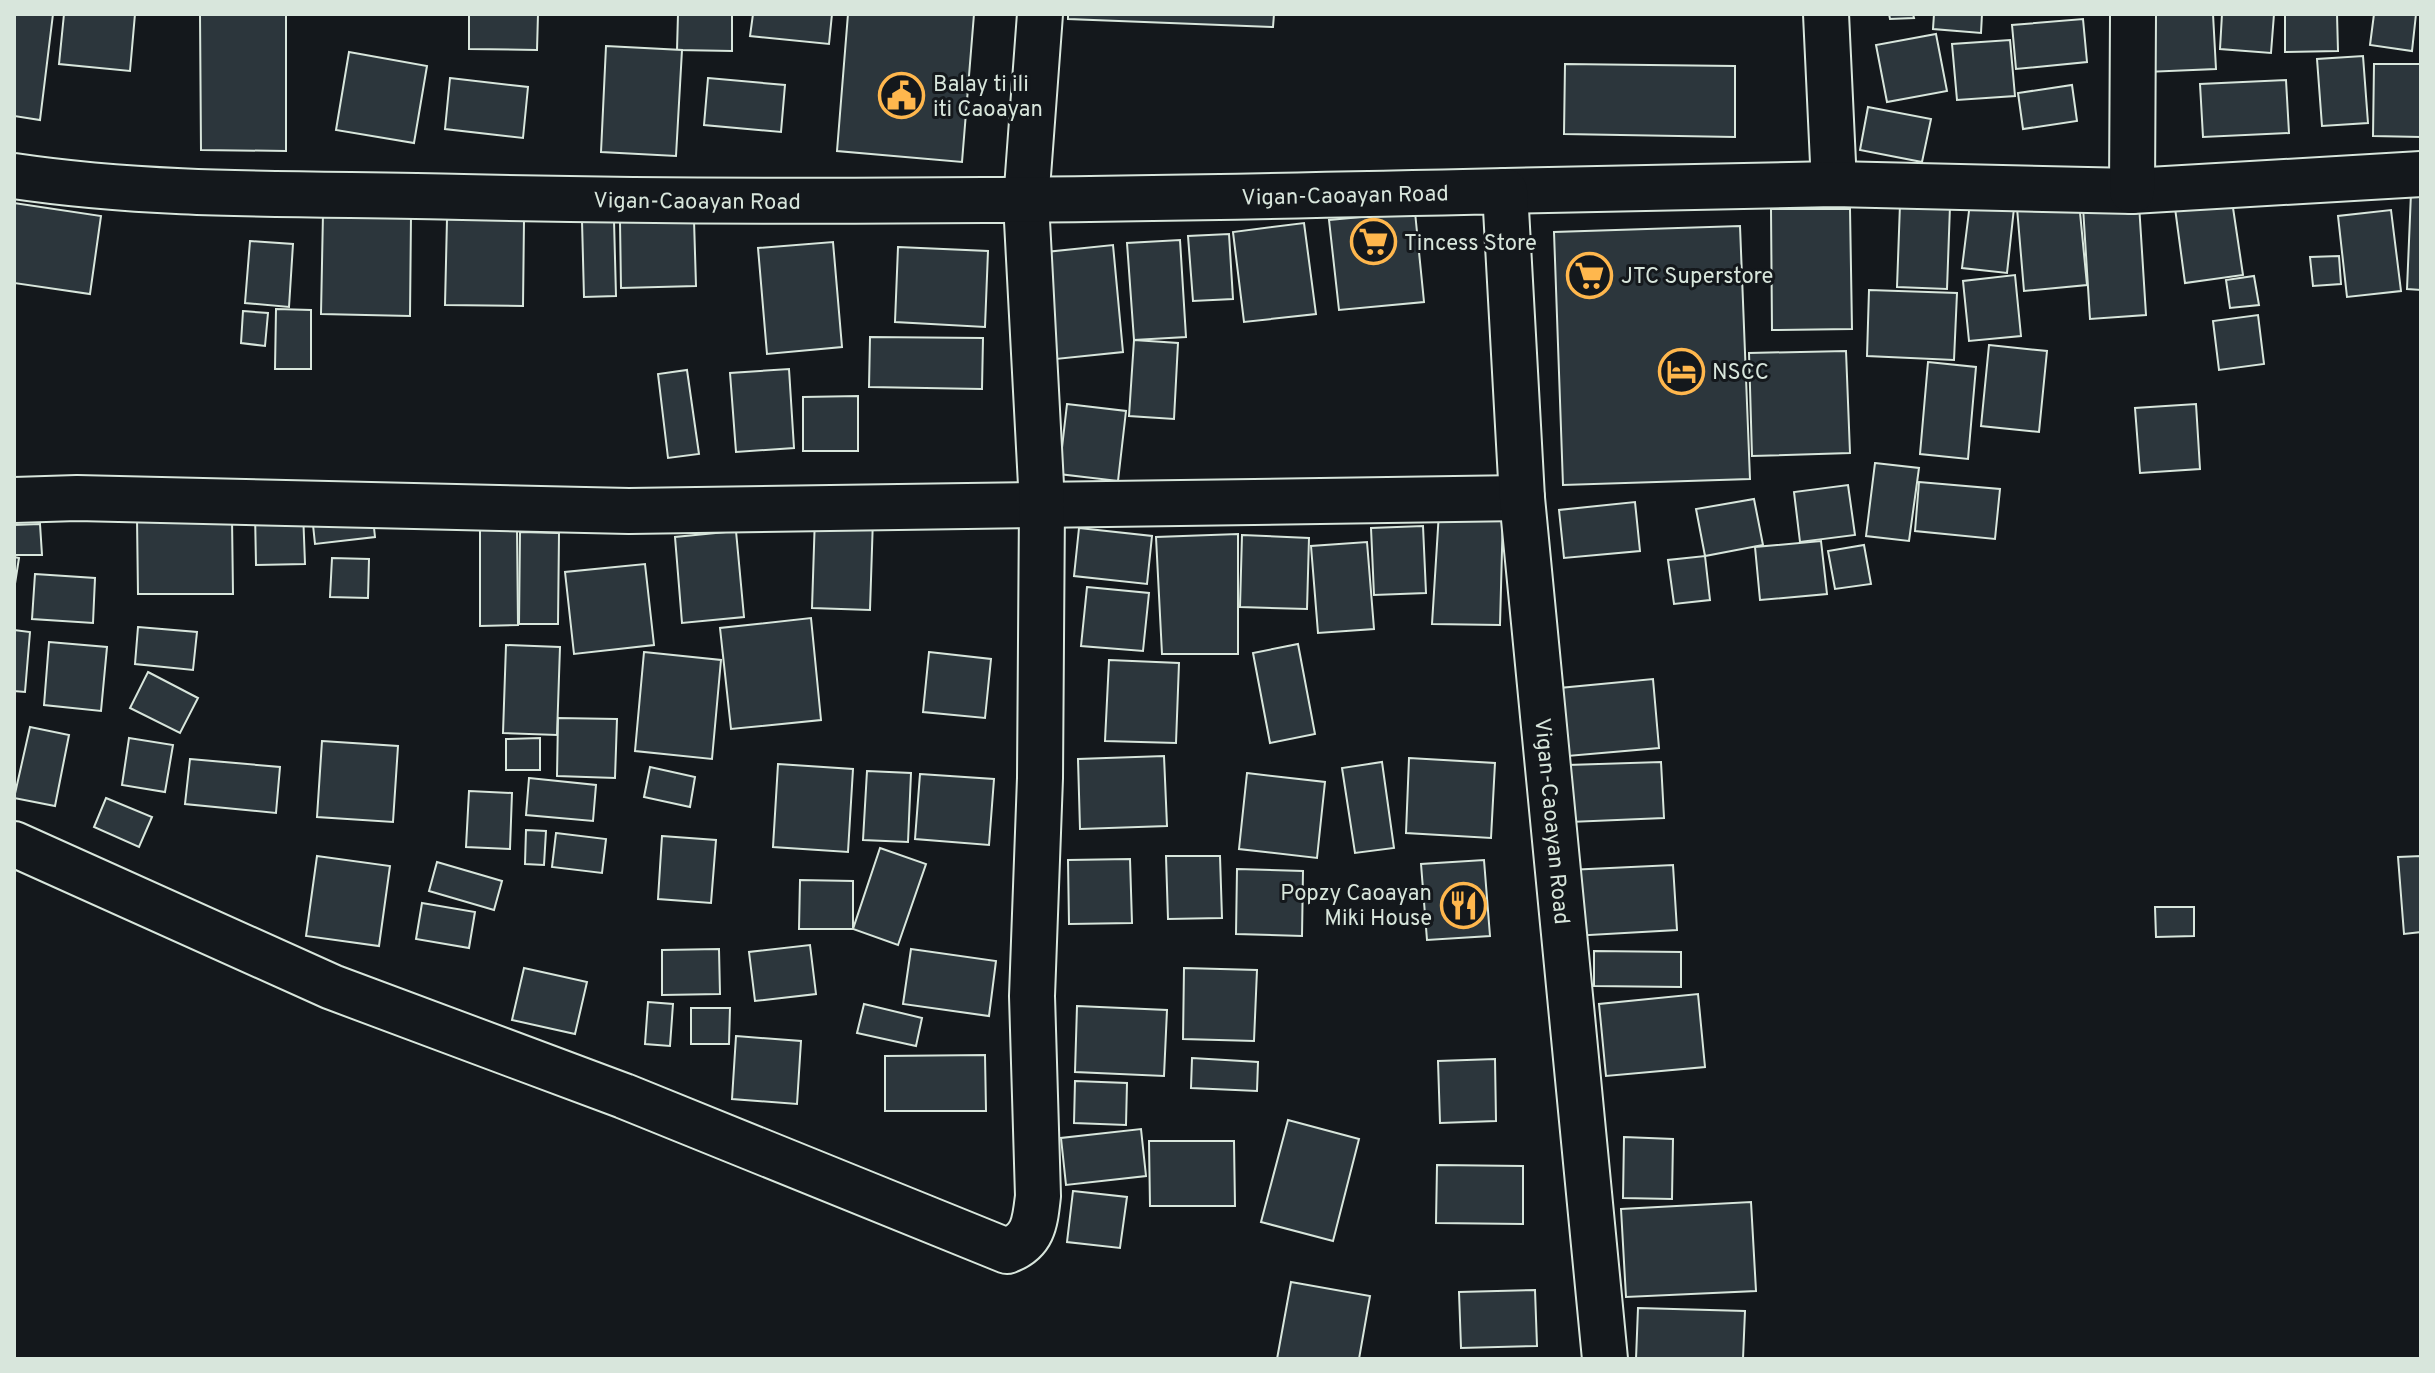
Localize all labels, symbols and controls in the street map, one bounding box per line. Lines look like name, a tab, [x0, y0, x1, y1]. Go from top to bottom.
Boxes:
public building icon: Balay ti ili iti Caoayan	[878, 72, 926, 120]
place label: Balay ti ili iti Caoayan	[933, 72, 1043, 124]
street label: Vigan-Caoayan Road	[1241, 181, 1449, 212]
street label: Vigan-Caoayan Road	[593, 188, 801, 217]
supermarket icon: Tincess Store	[1349, 218, 1397, 266]
place label: Tincess Store	[1404, 231, 1537, 258]
supermarket icon: JTC Superstore	[1566, 251, 1614, 299]
place label: JTC Superstore	[1621, 264, 1773, 291]
hotel icon: NSCC	[1657, 347, 1705, 395]
place label: NSCC	[1712, 360, 1769, 387]
street label: Vigan-Caoayan Road	[1527, 717, 1574, 926]
place label: Popzy Caoayan Miki House	[1280, 881, 1432, 933]
restaurant icon: Popzy Caoayan Miki House	[1439, 881, 1487, 929]

